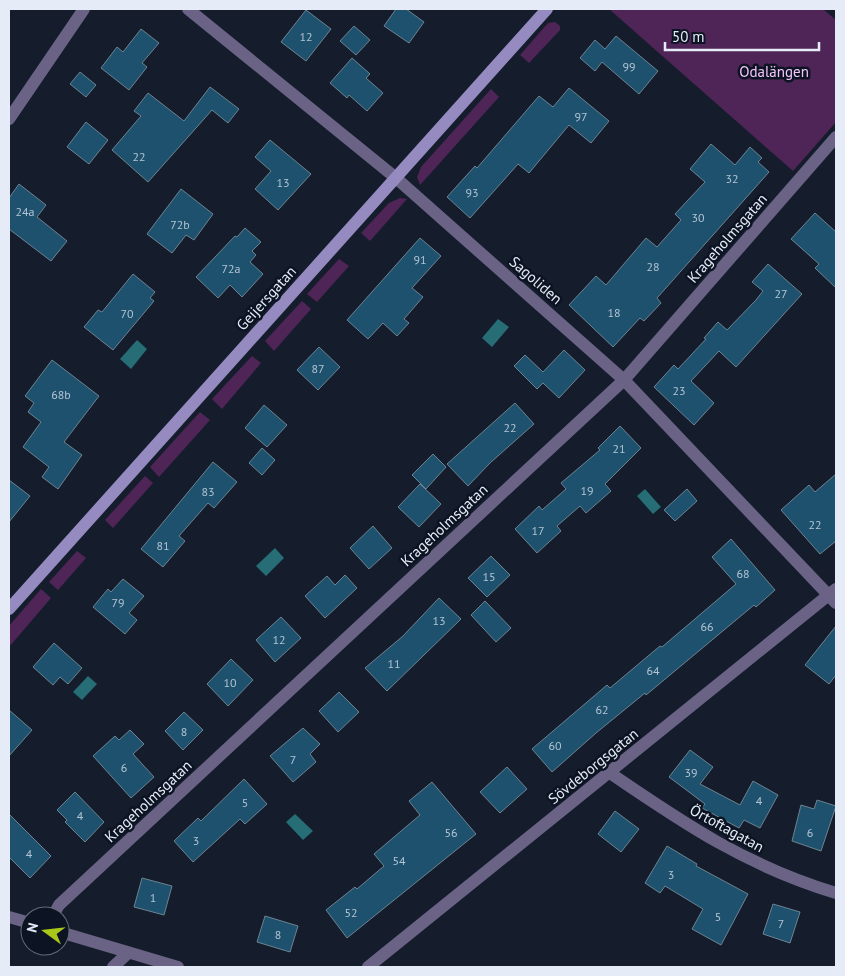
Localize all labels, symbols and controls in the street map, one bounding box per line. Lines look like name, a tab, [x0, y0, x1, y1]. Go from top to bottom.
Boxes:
scale bar	[665, 20, 819, 52]
text: 50 m	[672, 27, 705, 46]
house number: 12	[299, 29, 313, 44]
house number: 99	[622, 59, 636, 74]
park label: Odalängen	[739, 62, 809, 81]
house number: 97	[574, 109, 588, 124]
house number: 22	[132, 149, 146, 164]
house number: 32	[725, 171, 739, 186]
house number: 13	[276, 175, 290, 190]
house number: 93	[465, 185, 479, 200]
street label: Krageholmsgatan	[683, 189, 771, 287]
house number: 24a	[15, 204, 35, 219]
house number: 30	[691, 210, 705, 225]
house number: 72b	[170, 217, 190, 232]
house number: 91	[413, 252, 427, 267]
street label: Sagoliden	[506, 252, 566, 308]
house number: 28	[646, 259, 660, 274]
house number: 72a	[221, 261, 241, 276]
street label: Geijersgatan	[232, 262, 300, 334]
house number: 27	[774, 286, 788, 301]
house number: 18	[607, 305, 621, 320]
house number: 70	[120, 306, 134, 321]
house number: 87	[311, 361, 325, 376]
house number: 23	[672, 383, 686, 398]
house number: 68b	[51, 387, 71, 402]
house number: 22	[503, 420, 517, 435]
house number: 21	[612, 441, 626, 456]
street label: Krageholmsgatan	[396, 480, 492, 570]
house number: 19	[580, 483, 594, 498]
house number: 83	[201, 484, 215, 499]
house number: 22	[808, 517, 822, 532]
house number: 17	[531, 523, 545, 538]
house number: 81	[156, 538, 170, 553]
house number: 68	[736, 566, 750, 581]
house number: 15	[482, 569, 496, 584]
house number: 79	[111, 595, 125, 610]
house number: 13	[432, 613, 446, 628]
house number: 66	[700, 619, 714, 634]
house number: 12	[272, 632, 286, 647]
house number: 11	[387, 656, 401, 671]
house number: 64	[646, 663, 660, 678]
house number: 10	[223, 675, 237, 690]
house number: 62	[595, 702, 609, 717]
house number: 8	[181, 724, 187, 739]
street label: Sövdeborgsgatan	[544, 724, 642, 808]
house number: 60	[548, 738, 562, 753]
house number: 7	[290, 752, 296, 767]
street label: Krageholmsgatan	[100, 756, 196, 846]
house number: 6	[121, 760, 127, 775]
house number: 39	[684, 765, 698, 780]
house number: 4	[756, 793, 763, 808]
house number: 5	[242, 795, 248, 810]
street label: Örtoftagatan	[687, 800, 767, 856]
house number: 4	[77, 808, 84, 823]
house number: 56	[444, 825, 458, 840]
house number: 6	[807, 825, 813, 840]
house number: 3	[193, 833, 199, 848]
house number: 4	[26, 846, 33, 861]
house number: 54	[392, 853, 406, 868]
house number: 3	[668, 867, 674, 882]
house number: 1	[150, 890, 156, 905]
house number: 52	[344, 905, 358, 920]
north arrow	[20, 906, 70, 956]
house number: 5	[715, 909, 721, 924]
house number: 7	[778, 916, 784, 931]
text: N	[23, 921, 42, 934]
house number: 8	[275, 927, 281, 942]

